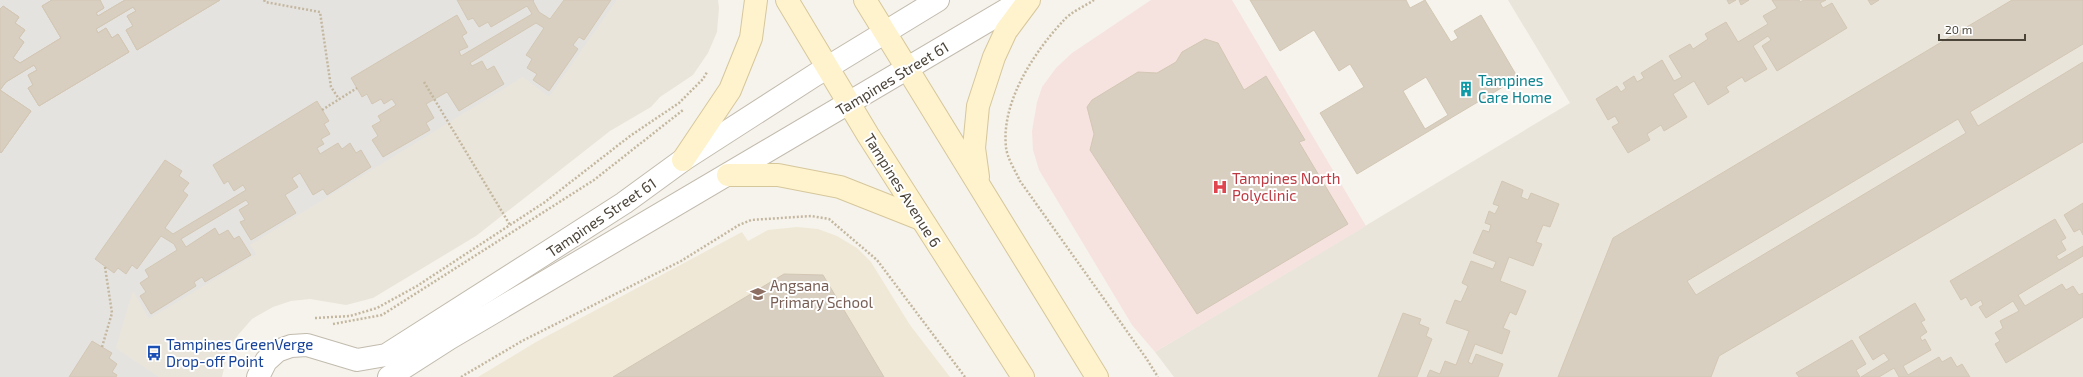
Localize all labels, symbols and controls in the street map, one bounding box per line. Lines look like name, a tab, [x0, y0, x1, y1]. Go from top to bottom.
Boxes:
scale bar	[1939, 16, 2025, 42]
text: 20 m	[1945, 22, 1972, 36]
street label: Tampines Street 61	[832, 37, 952, 119]
place label: Tampines Care Home	[1478, 71, 1552, 106]
building icon: Tampines Care Home	[1457, 80, 1475, 98]
street label: Tampines Avenue 6	[861, 130, 945, 250]
place label: Tampines North Polyclinic	[1232, 169, 1340, 204]
street label: Tampines Street 61	[543, 174, 659, 260]
hospital icon: Tampines North Polyclinic	[1211, 178, 1229, 196]
place label: Angsana Primary School	[770, 276, 873, 311]
school or university icon: Angsana Primary School	[749, 285, 767, 303]
place label: Tampines GreenVerge Drop-off Point	[166, 335, 313, 370]
bus stop icon: Tampines GreenVerge Drop-off Point	[145, 344, 163, 362]

